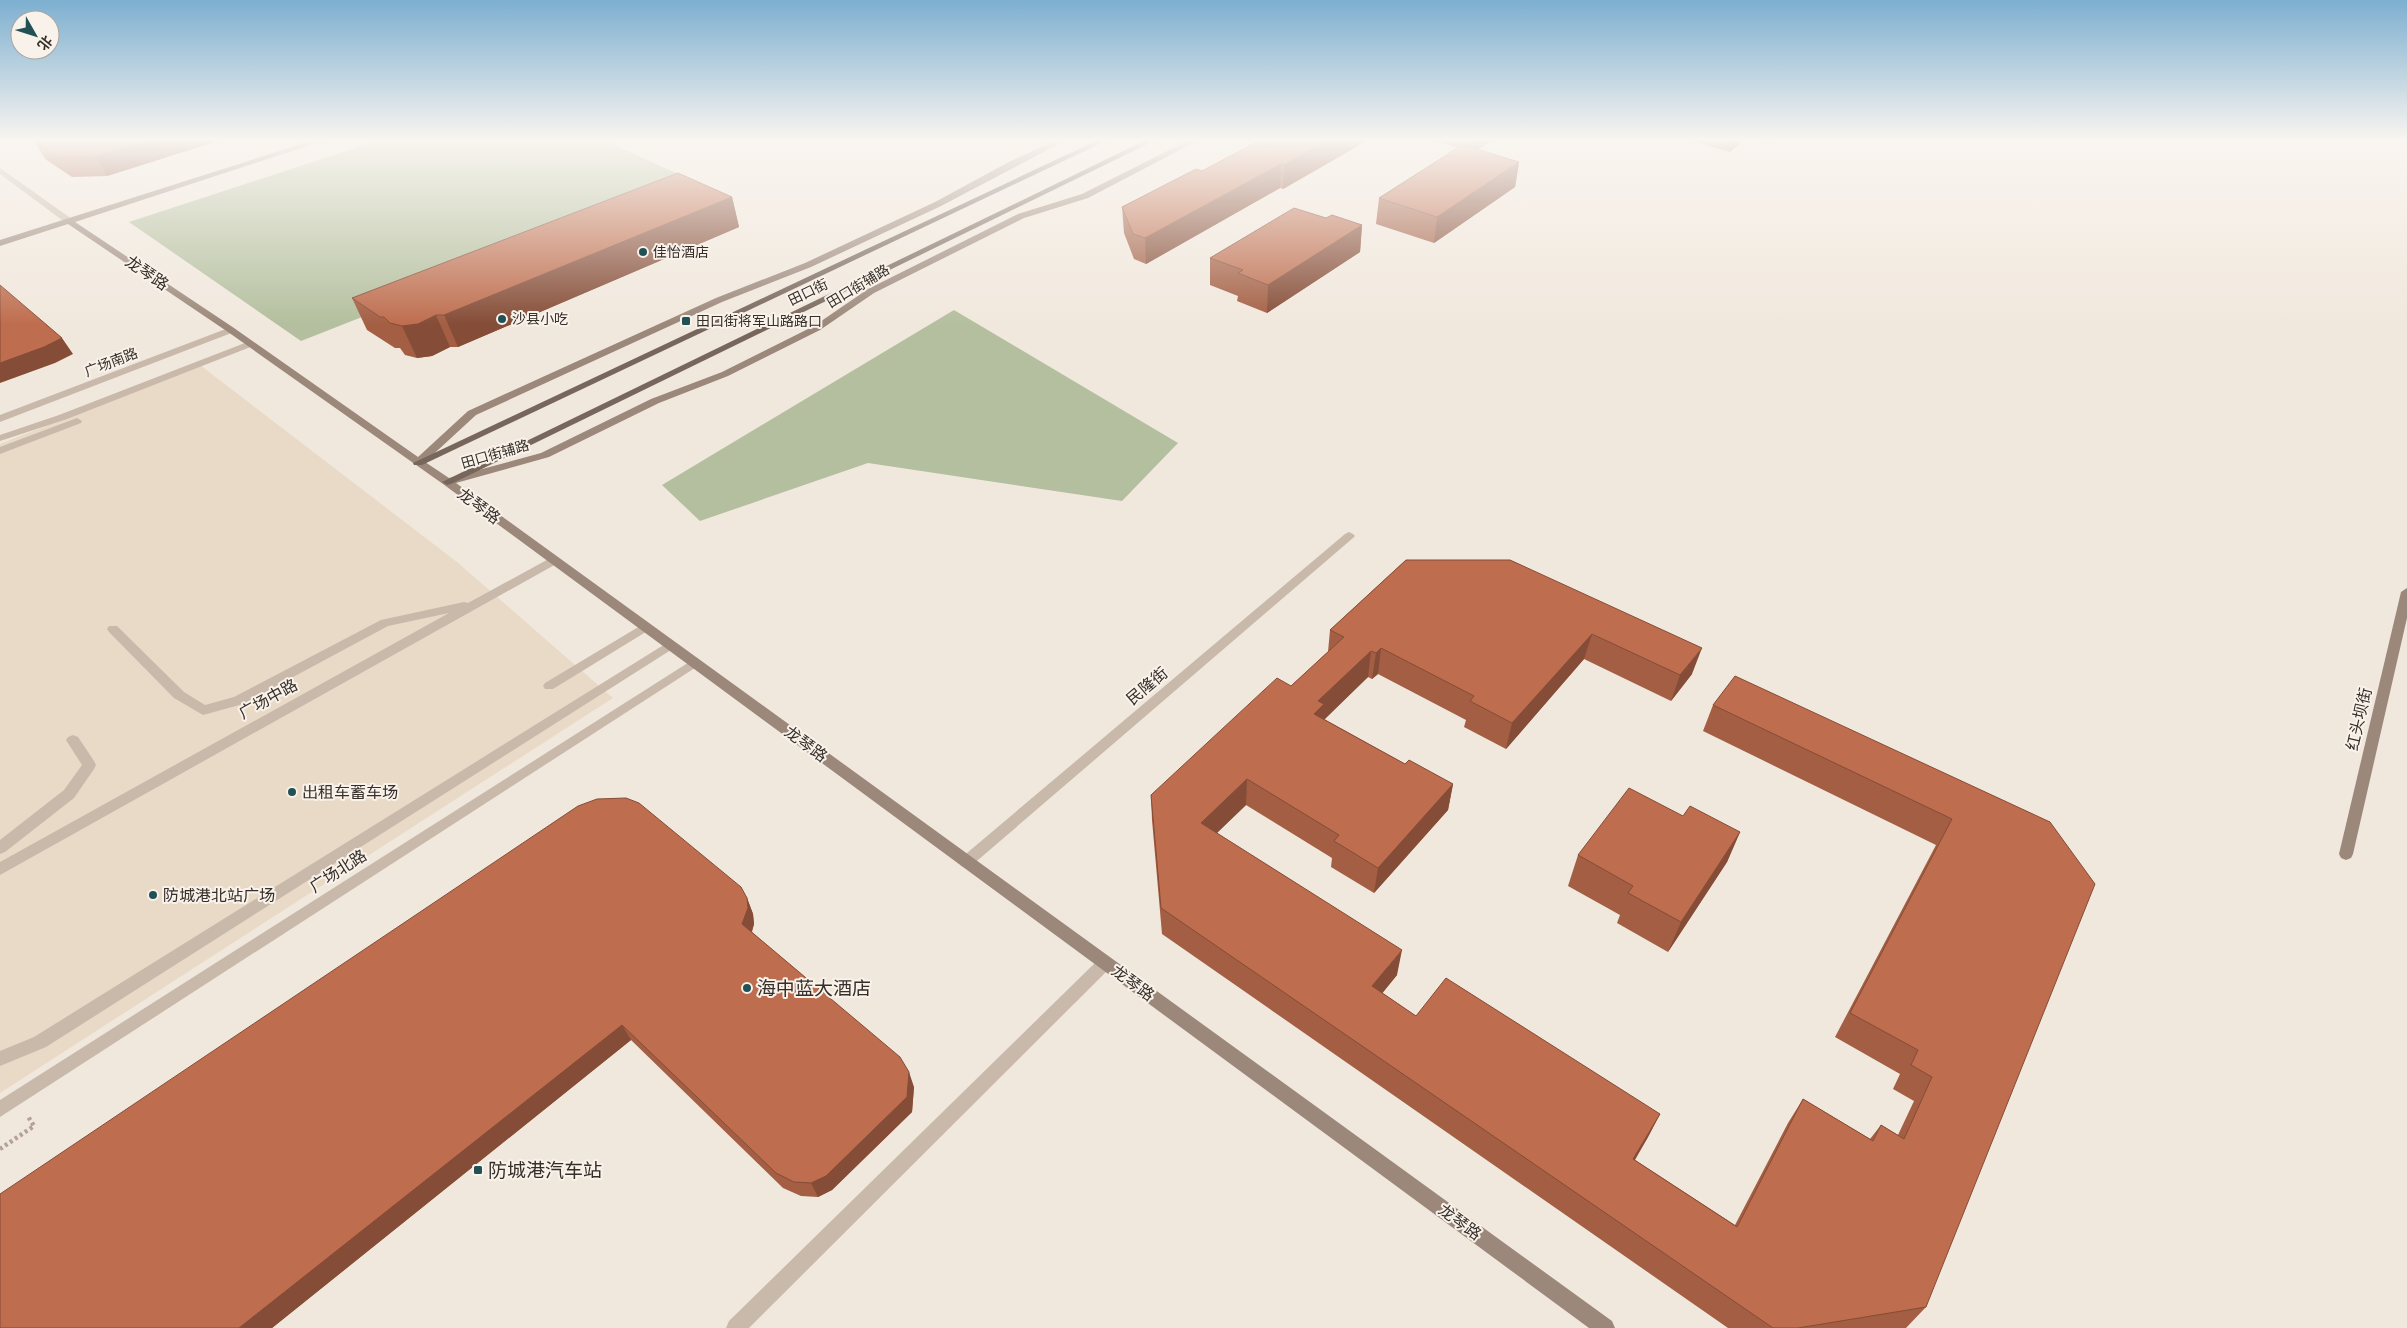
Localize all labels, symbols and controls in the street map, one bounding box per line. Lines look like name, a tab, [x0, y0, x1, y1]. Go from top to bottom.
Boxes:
north arrow	[10, 10, 60, 60]
text: 北	[34, 32, 57, 54]
place label: 佳怡酒店	[653, 243, 709, 261]
marker: 佳怡酒店	[637, 246, 649, 258]
street label: 龙琴路	[122, 252, 172, 294]
street label: 田口街辅路	[823, 260, 893, 312]
street label: 田口街	[785, 275, 831, 309]
place label: 沙县小吃	[512, 310, 568, 328]
place label: 田口街将军山路路口	[696, 312, 822, 330]
marker: 沙县小吃	[496, 313, 508, 325]
marker: 田口街将军山路路口	[680, 315, 692, 327]
street label: 广场南路	[82, 344, 140, 380]
street label: 田口街辅路	[459, 436, 531, 472]
street label: 龙琴路	[454, 484, 504, 528]
street label: 民隆街	[1123, 663, 1171, 709]
street label: 广场中路	[235, 675, 301, 723]
street label: 红头坝街	[2343, 686, 2375, 752]
street label: 龙琴路	[781, 722, 831, 766]
place label: 出租车蓄车场	[302, 783, 398, 802]
marker: 出租车蓄车场	[286, 786, 298, 798]
street label: 广场北路	[306, 846, 370, 896]
place label: 防城港北站广场	[163, 886, 275, 905]
marker: 防城港北站广场	[147, 889, 159, 901]
street label: 龙琴路	[1108, 961, 1158, 1005]
place label: 海中蓝大酒店	[757, 977, 871, 1000]
marker: 海中蓝大酒店	[741, 982, 753, 994]
place label: 防城港汽车站	[488, 1159, 602, 1182]
marker: 防城港汽车站	[472, 1164, 484, 1176]
street label: 龙琴路	[1435, 1200, 1485, 1244]

